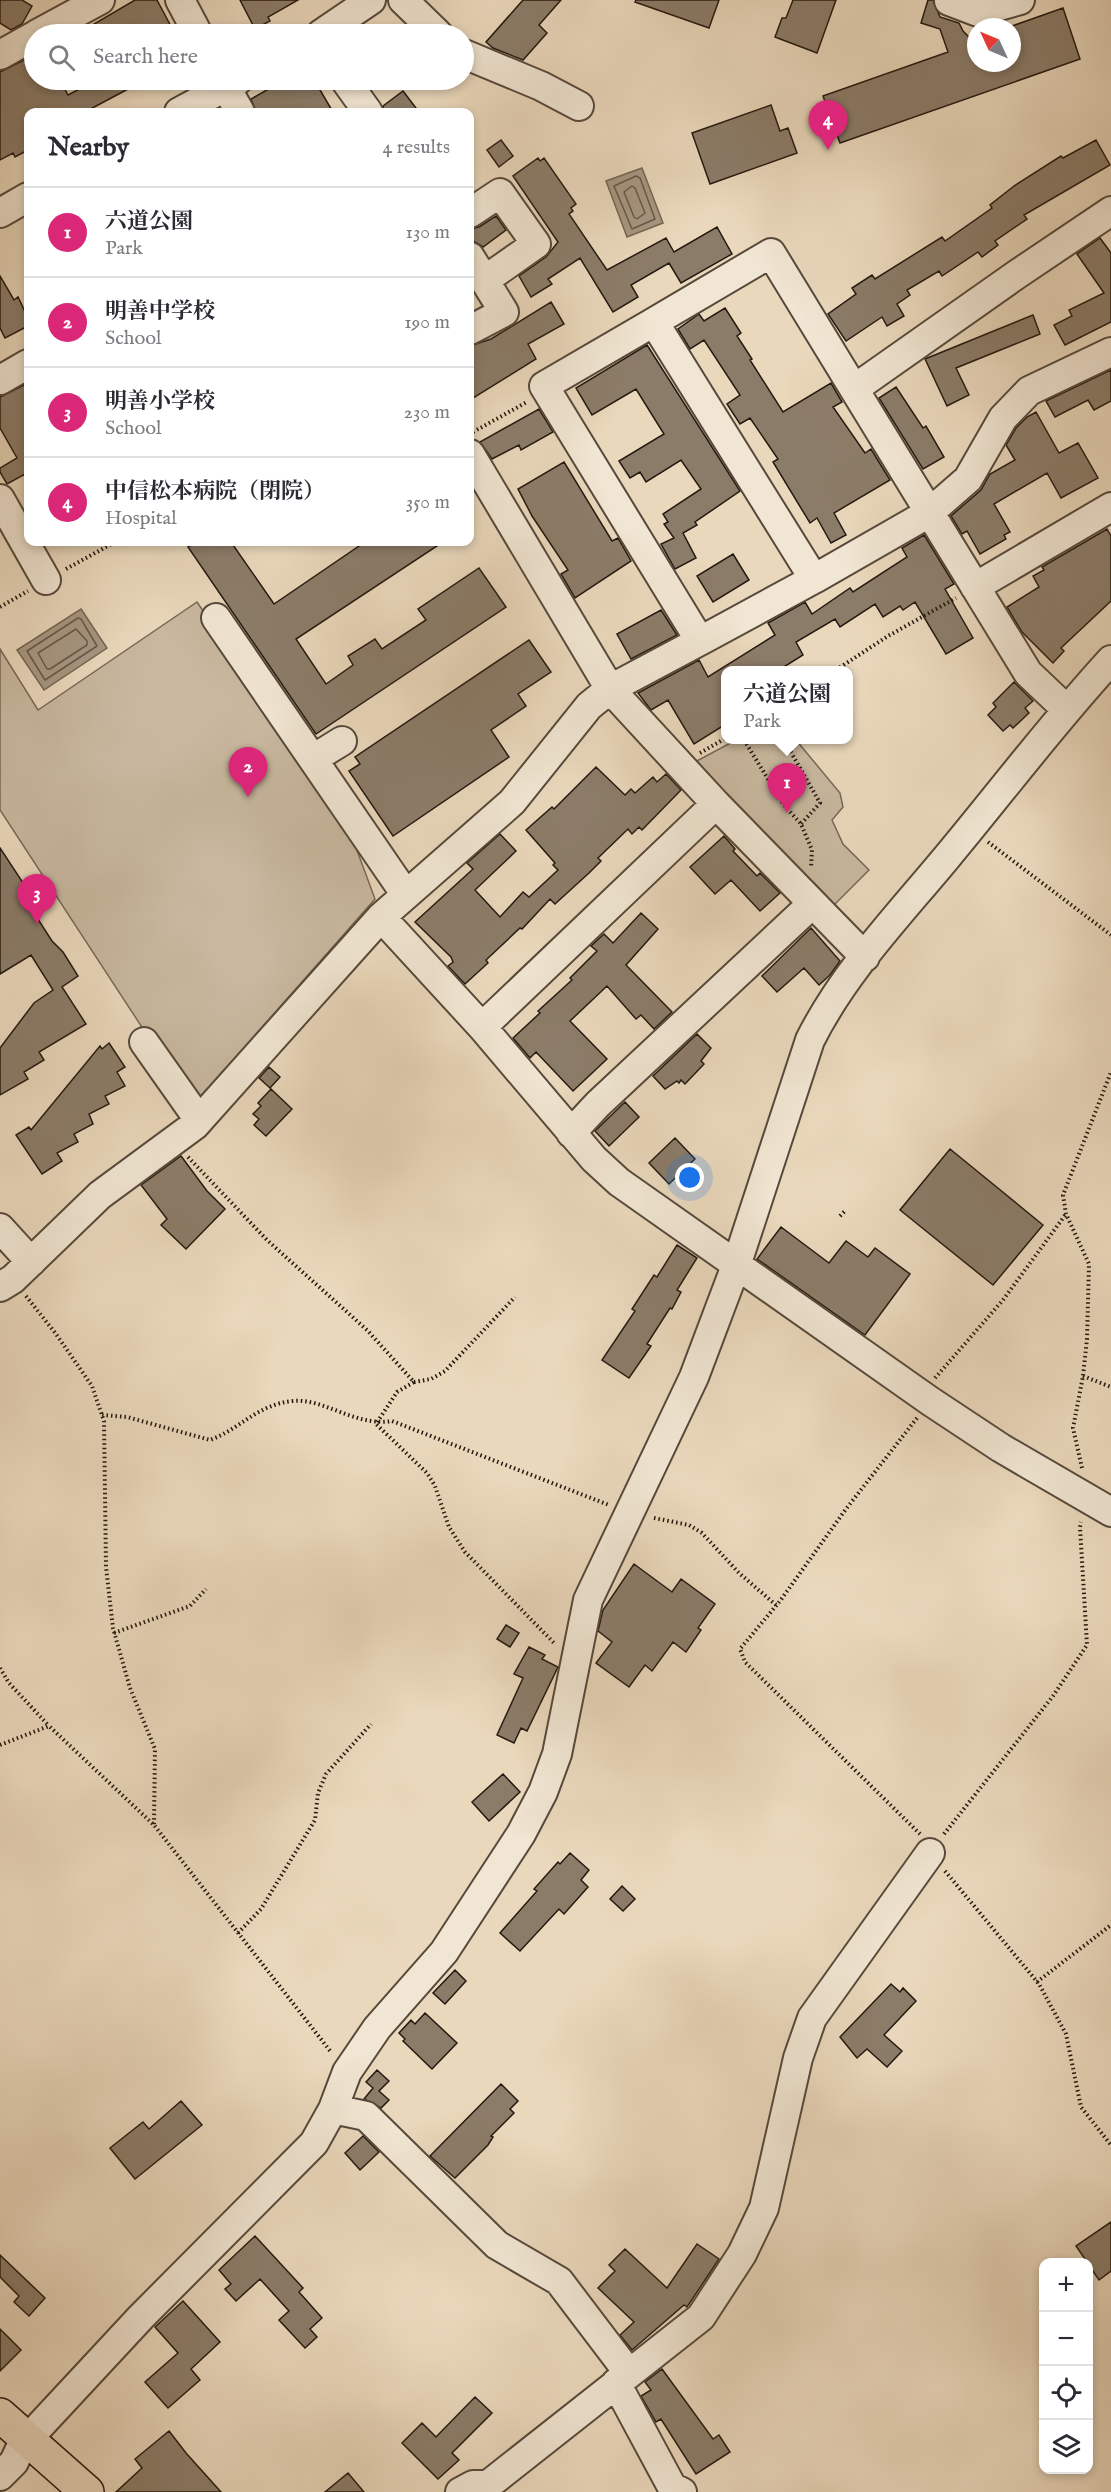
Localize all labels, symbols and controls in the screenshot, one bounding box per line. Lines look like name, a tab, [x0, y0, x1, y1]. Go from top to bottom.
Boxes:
north arrow	[967, 18, 1021, 72]
search box	[24, 24, 474, 90]
icon: search	[45, 41, 78, 74]
text: Search here	[93, 43, 198, 71]
pin: 4	[808, 100, 848, 150]
text: Nearby	[48, 131, 129, 164]
text: 4 results	[383, 135, 450, 160]
text: 六道公園	[105, 208, 193, 236]
text: 1	[64, 220, 71, 245]
text: 130 m	[405, 220, 450, 245]
text: Park	[105, 236, 143, 261]
text: 明善中学校	[105, 298, 215, 326]
text: 2	[63, 310, 72, 335]
text: 190 m	[404, 310, 450, 335]
text: School	[105, 326, 161, 351]
text: 明善小学校	[105, 388, 215, 416]
text: 3	[64, 400, 71, 425]
text: 230 m	[404, 400, 450, 425]
text: School	[105, 416, 161, 441]
text: 中信松本病院（閉院）	[105, 478, 325, 506]
text: 4	[63, 490, 72, 515]
text: 350 m	[406, 490, 450, 515]
text: Hospital	[105, 506, 177, 531]
popup	[721, 666, 853, 744]
text: 六道公園	[743, 681, 831, 709]
text: Park	[743, 709, 781, 734]
pin: 2	[228, 748, 268, 797]
pin: 1	[768, 764, 806, 813]
pin: 3	[18, 874, 57, 924]
your location	[675, 1163, 704, 1192]
map controls	[1039, 2258, 1093, 2474]
button: +	[1039, 2258, 1093, 2312]
button: −	[1039, 2312, 1093, 2366]
button: locate	[1039, 2366, 1093, 2420]
button: layers	[1039, 2420, 1093, 2474]

